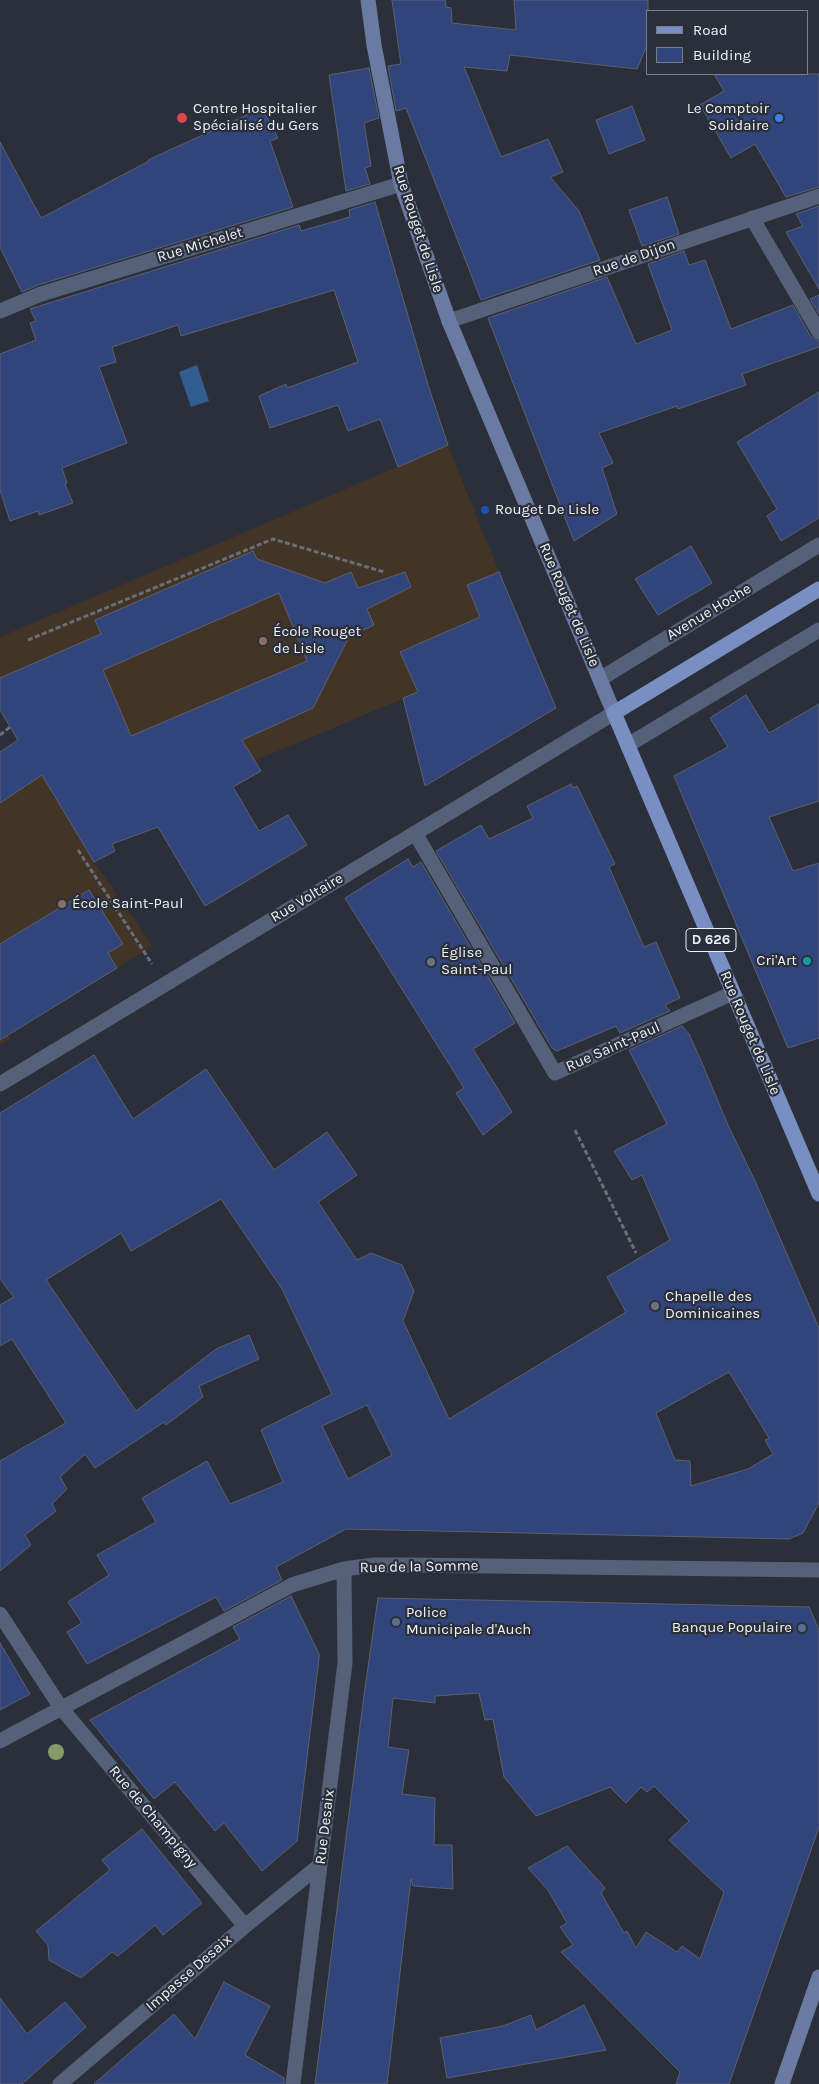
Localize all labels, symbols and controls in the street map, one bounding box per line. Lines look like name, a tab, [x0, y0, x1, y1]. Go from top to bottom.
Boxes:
legend	[646, 10, 809, 75]
text: Road	[693, 21, 728, 39]
text: Building	[693, 46, 751, 64]
place label: Centre Hospitalier Spécialisé du Gers	[193, 100, 319, 135]
place label: Le Comptoir Solidaire	[687, 100, 769, 135]
marker: Centre Hospitalier Spécialisé du Gers	[175, 111, 189, 125]
marker: Le Comptoir Solidaire	[773, 112, 785, 124]
street label: Rue Rouget de Lisle	[389, 163, 447, 295]
street label: Rue Michelet	[155, 223, 245, 267]
street label: Rue de Dijon	[590, 235, 678, 281]
place label: Rouget De Lisle	[495, 501, 599, 519]
marker: Rouget De Lisle	[479, 504, 491, 516]
street label: Rue Rouget de Lisle	[535, 540, 603, 670]
street label: Avenue Hoche	[663, 580, 755, 644]
place label: École Rouget de Lisle	[273, 623, 361, 658]
marker: École Rouget de Lisle	[257, 635, 269, 647]
street label: Rue Voltaire	[267, 869, 347, 927]
place label: École Saint-Paul	[72, 895, 183, 913]
marker: École Saint-Paul	[56, 898, 68, 910]
road number: D 626	[686, 928, 736, 952]
place label: Église Saint-Paul	[441, 944, 513, 979]
place label: Cri'Art	[756, 952, 797, 970]
marker: Cri'Art	[801, 955, 813, 967]
marker: Église Saint-Paul	[425, 956, 437, 968]
street label: Rue Rouget de Lisle	[716, 968, 784, 1098]
street label: Rue Saint-Paul	[563, 1018, 663, 1076]
place label: Chapelle des Dominicaines	[665, 1288, 760, 1323]
marker: Chapelle des Dominicaines	[649, 1300, 661, 1312]
street label: Rue de la Somme	[359, 1557, 479, 1577]
place label: Police Municipale d'Auch	[406, 1604, 531, 1639]
marker: Police Municipale d'Auch	[390, 1616, 402, 1628]
place label: Banque Populaire	[672, 1619, 792, 1637]
marker: Banque Populaire	[796, 1622, 808, 1634]
street label: Rue de Champigny	[105, 1762, 201, 1872]
street label: Rue Desaix	[311, 1788, 339, 1866]
street label: Impasse Desaix	[142, 1931, 236, 2015]

